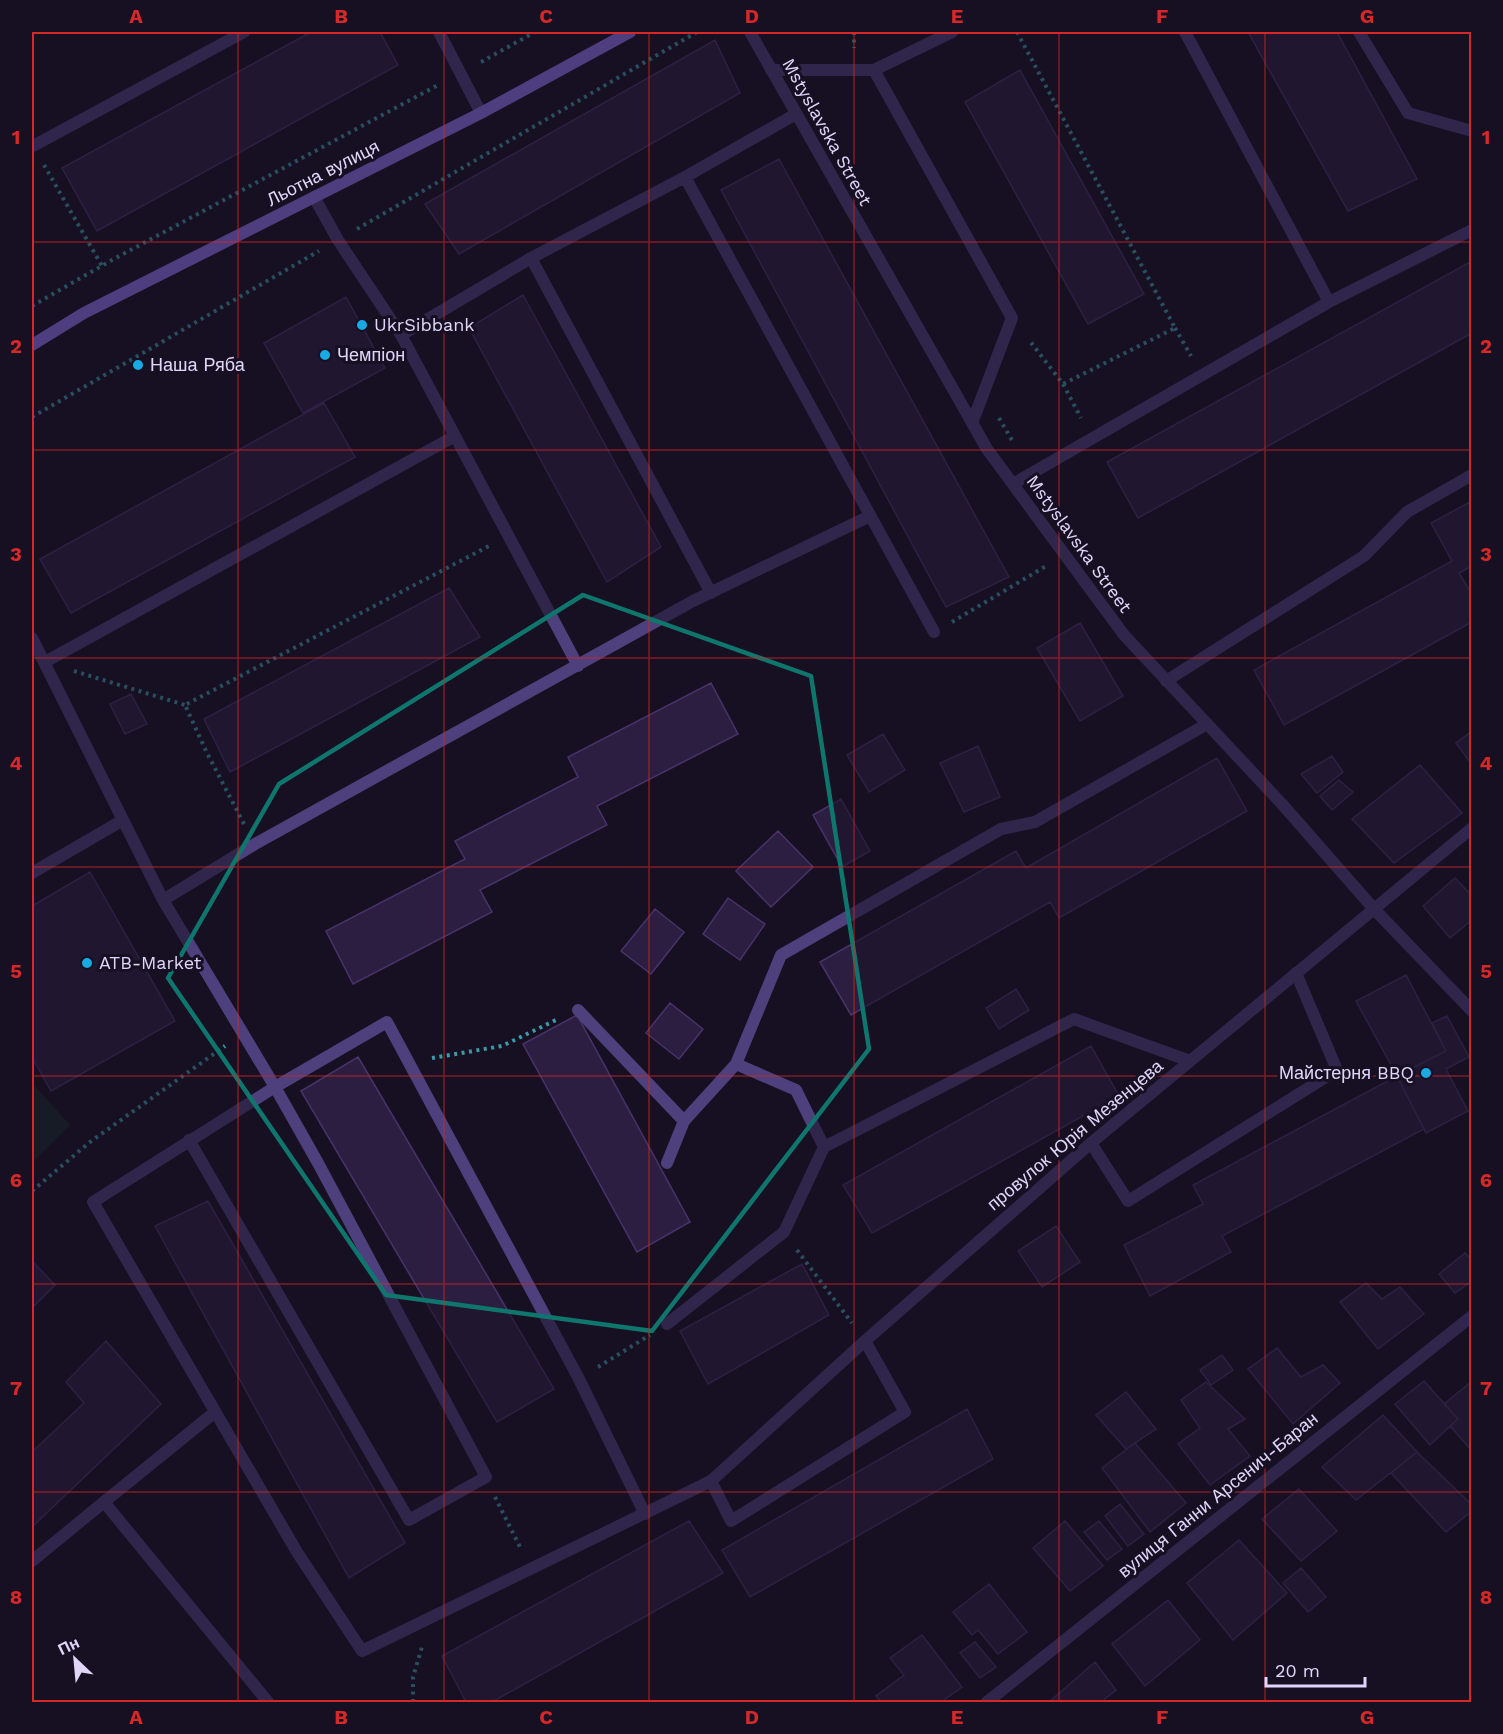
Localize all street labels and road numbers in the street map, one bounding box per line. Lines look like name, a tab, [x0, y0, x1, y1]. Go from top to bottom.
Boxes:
street label: Mstyslavska Street	[778, 55, 877, 209]
street label: Льотна вулиця	[263, 135, 383, 210]
street label: Mstyslavska Street	[1022, 471, 1137, 617]
street label: провулок Юрія Мезенцева	[983, 1054, 1167, 1214]
street label: вулиця Ганни Арсенич-Баран	[1114, 1408, 1322, 1582]

